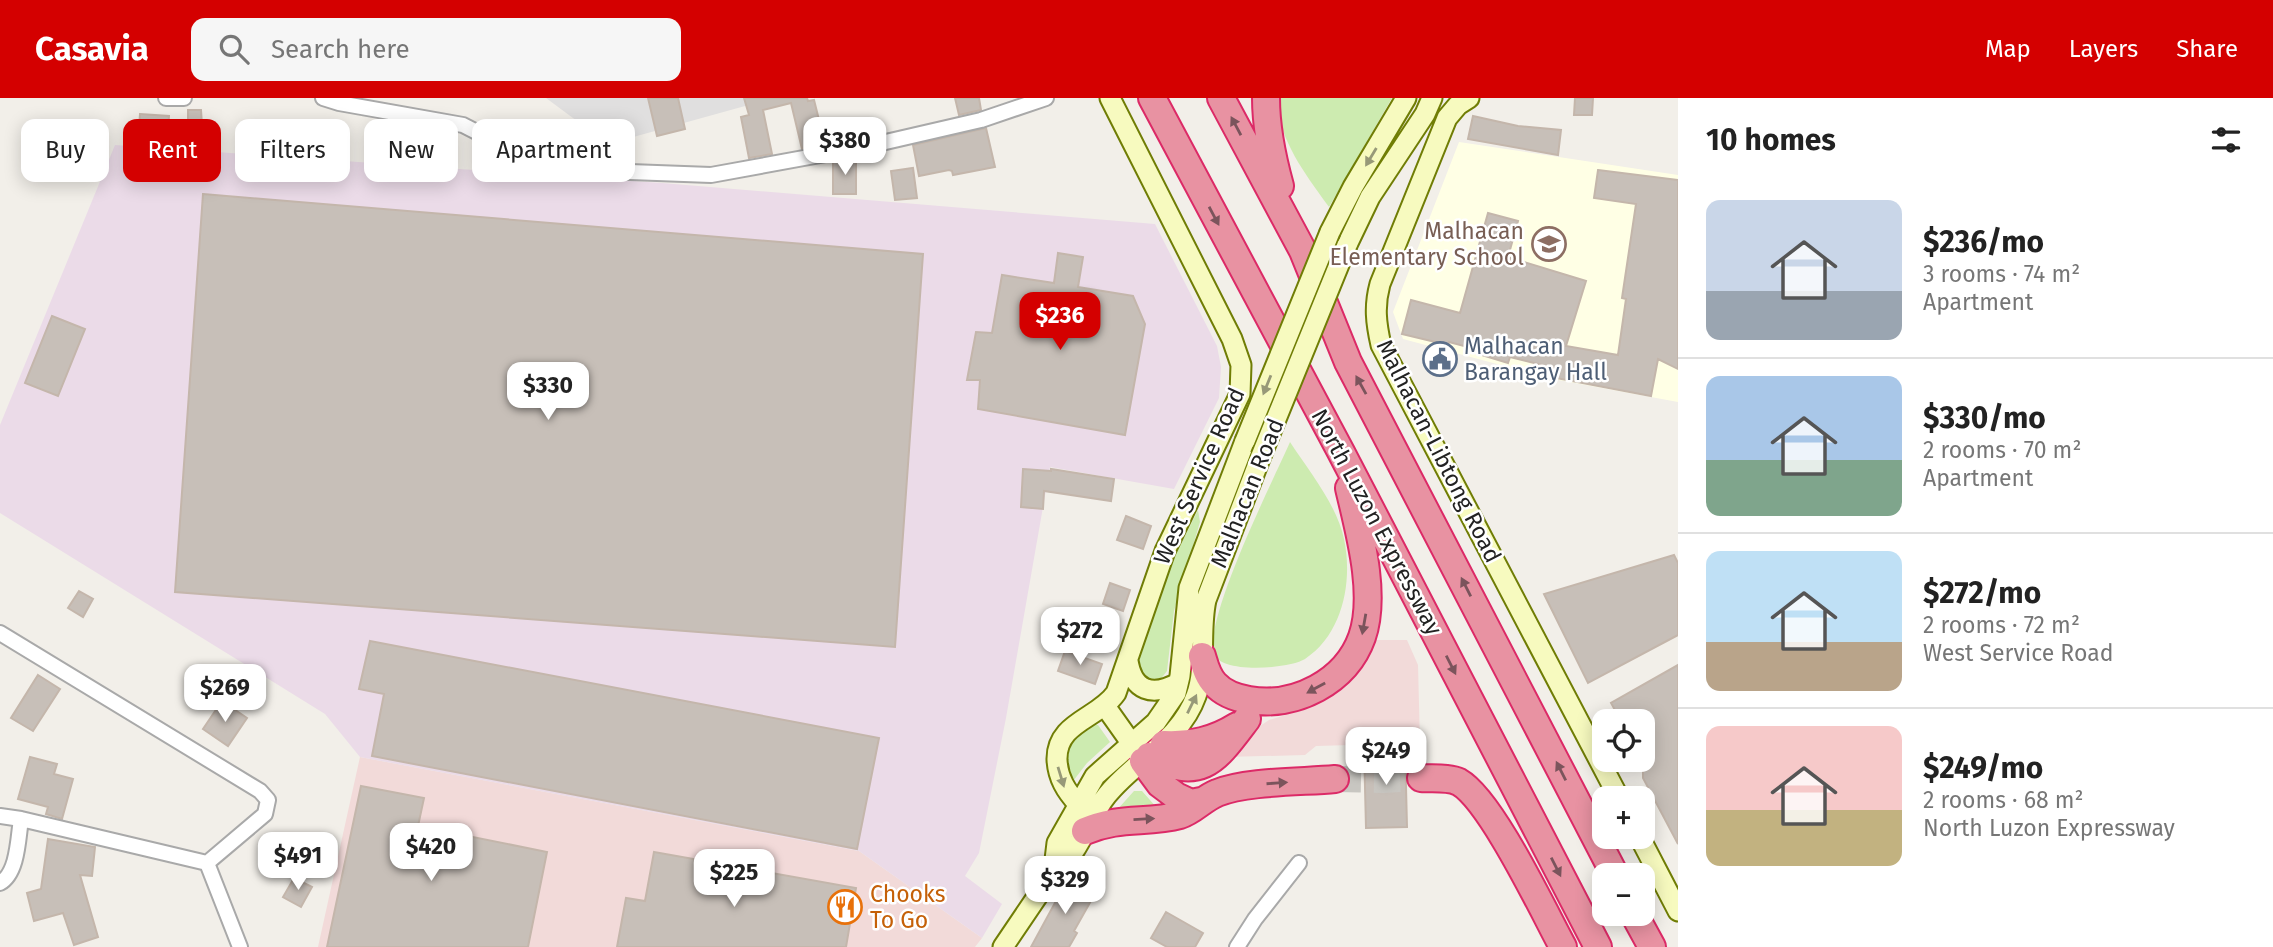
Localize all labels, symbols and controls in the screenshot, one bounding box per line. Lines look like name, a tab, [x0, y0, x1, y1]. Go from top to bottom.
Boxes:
search box	[191, 18, 681, 81]
text: Casavia	[35, 29, 149, 69]
icon: search	[215, 30, 253, 68]
text: Search here	[271, 34, 410, 65]
text: Map	[1985, 35, 2031, 63]
text: Layers	[2069, 35, 2138, 63]
text: Share	[2176, 35, 2238, 63]
one-way arrow	[1230, 116, 1241, 136]
pin: $380	[804, 118, 886, 177]
chip: Buy	[21, 119, 109, 182]
chip: Rent	[123, 119, 221, 182]
chip: Filters	[235, 119, 350, 182]
chip: New	[364, 119, 458, 182]
chip: Apartment	[472, 119, 635, 182]
icon: filters	[2207, 121, 2245, 159]
text: 10 homes	[1706, 122, 1836, 158]
text: $380	[819, 126, 871, 154]
one-way arrow	[1365, 147, 1377, 166]
one-way arrow	[1209, 206, 1220, 226]
place label: Malhacan Elementary School	[1329, 217, 1524, 271]
text: $236/mo	[1923, 224, 2044, 260]
school or university icon: Malhacan Elementary School	[1530, 225, 1568, 263]
icon: home	[1762, 228, 1846, 312]
text: 3 rooms · 74 m²	[1923, 260, 2080, 288]
text: Apartment	[1923, 288, 2033, 316]
pin: $236	[1019, 292, 1101, 352]
text: $236	[1035, 301, 1085, 329]
place label: Malhacan Barangay Hall	[1464, 332, 1607, 386]
street label: Malhacan-Libtong Road	[1371, 335, 1507, 567]
public building icon: Malhacan Barangay Hall	[1421, 340, 1459, 378]
pin: $330	[507, 362, 589, 422]
text: $330	[523, 371, 573, 399]
one-way arrow	[1262, 375, 1273, 396]
one-way arrow	[1355, 376, 1367, 395]
street label: West Service Road	[1147, 383, 1251, 569]
text: $330/mo	[1923, 400, 2046, 436]
street label: North Luzon Expressway	[1306, 404, 1449, 640]
icon: home	[1762, 404, 1846, 488]
street label: Malhacan Road	[1204, 414, 1290, 572]
text: 2 rooms · 70 m²	[1923, 436, 2081, 464]
text: Apartment	[1923, 464, 2033, 492]
text: $272/mo	[1923, 575, 2041, 611]
one-way arrow	[1461, 577, 1472, 597]
icon: home	[1762, 579, 1846, 663]
pin: $272	[1039, 608, 1121, 667]
text: 2 rooms · 72 m²	[1923, 611, 2080, 639]
one-way arrow	[1358, 613, 1369, 635]
text: $272	[1057, 616, 1103, 644]
text: West Service Road	[1923, 639, 2113, 667]
one-way arrow	[1446, 655, 1457, 675]
pin: $269	[184, 664, 266, 724]
text: $269	[200, 673, 250, 701]
one-way arrow	[1306, 682, 1326, 694]
one-way arrow	[1187, 694, 1198, 714]
map controls	[1592, 709, 1655, 926]
button: locate	[1592, 709, 1655, 772]
pin: $249	[1345, 728, 1427, 787]
text: $249	[1361, 736, 1411, 764]
text: $249/mo	[1923, 750, 2043, 786]
icon: home	[1762, 754, 1846, 838]
one-way arrow	[1556, 761, 1567, 781]
one-way arrow	[1057, 766, 1067, 787]
one-way arrow	[1266, 778, 1288, 789]
button: +	[1592, 786, 1655, 849]
text: 2 rooms · 68 m²	[1923, 786, 2084, 814]
one-way arrow	[1133, 813, 1155, 824]
text: North Luzon Expressway	[1923, 814, 2175, 842]
pin: $420	[390, 824, 472, 883]
pin: $491	[257, 832, 339, 892]
text: $420	[406, 832, 456, 860]
text: $491	[274, 841, 322, 869]
pin: $225	[693, 850, 775, 909]
pin: $329	[1024, 856, 1106, 916]
one-way arrow	[1551, 857, 1562, 877]
text: $225	[710, 858, 758, 886]
button: −	[1592, 863, 1655, 926]
text: $329	[1041, 865, 1089, 893]
place label: Chooks To Go	[870, 880, 945, 934]
restaurant icon: Chooks To Go	[826, 888, 864, 926]

